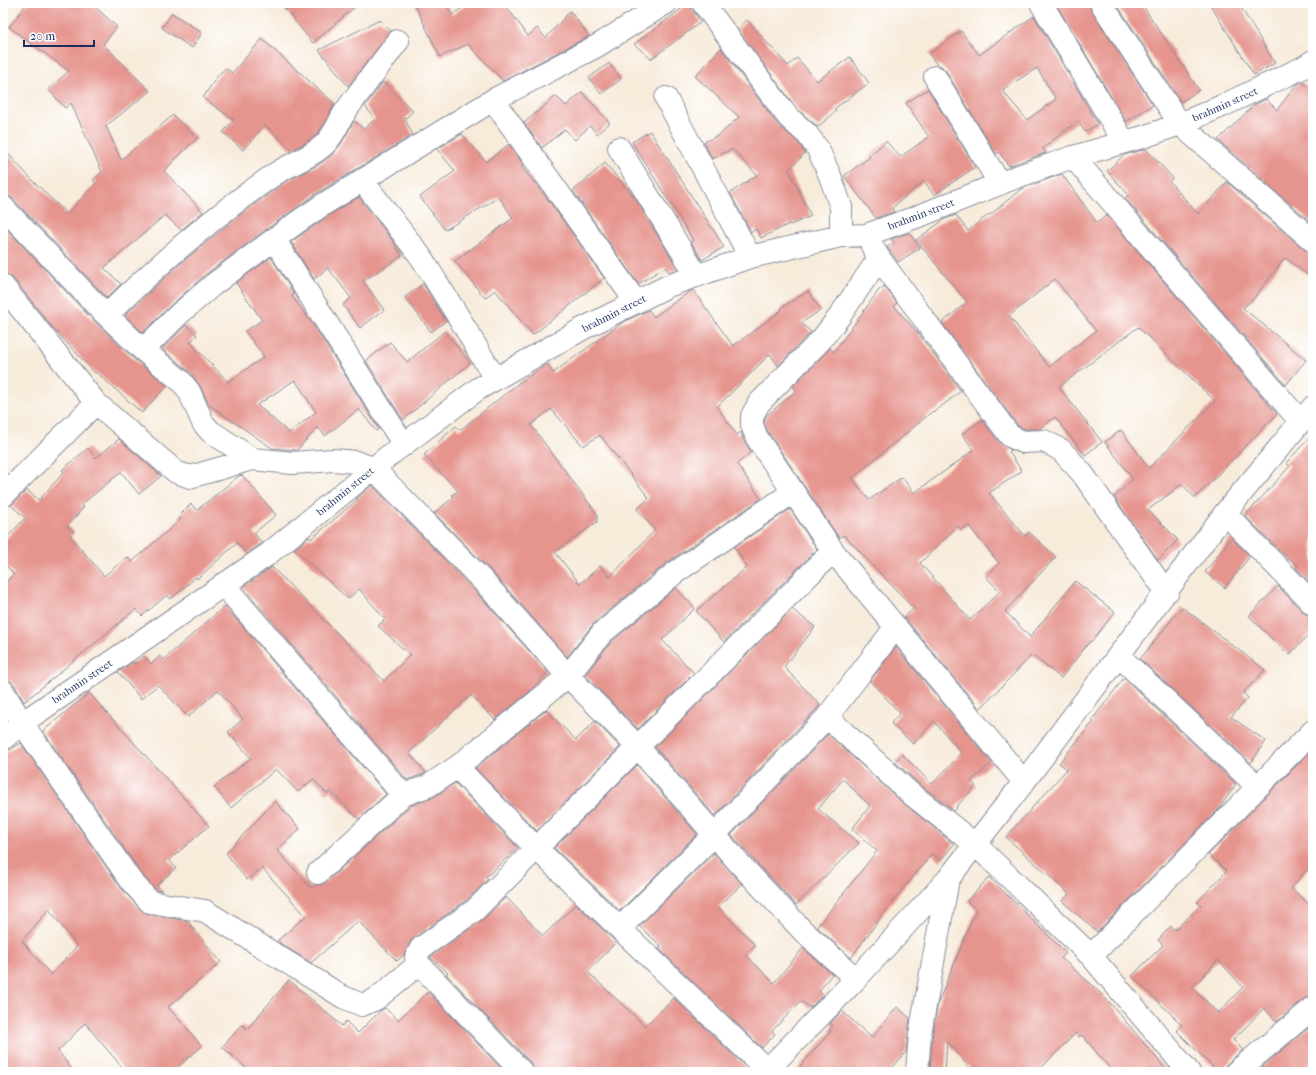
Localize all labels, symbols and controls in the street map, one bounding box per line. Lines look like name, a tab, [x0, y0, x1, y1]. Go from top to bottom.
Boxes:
scale bar	[24, 22, 94, 48]
text: 20 m	[30, 29, 55, 43]
street label: brahmin street	[1190, 84, 1260, 125]
street label: brahmin street	[885, 196, 956, 233]
street label: brahmin street	[579, 292, 649, 336]
street label: brahmin street	[313, 464, 377, 519]
street label: brahmin street	[49, 656, 115, 707]

